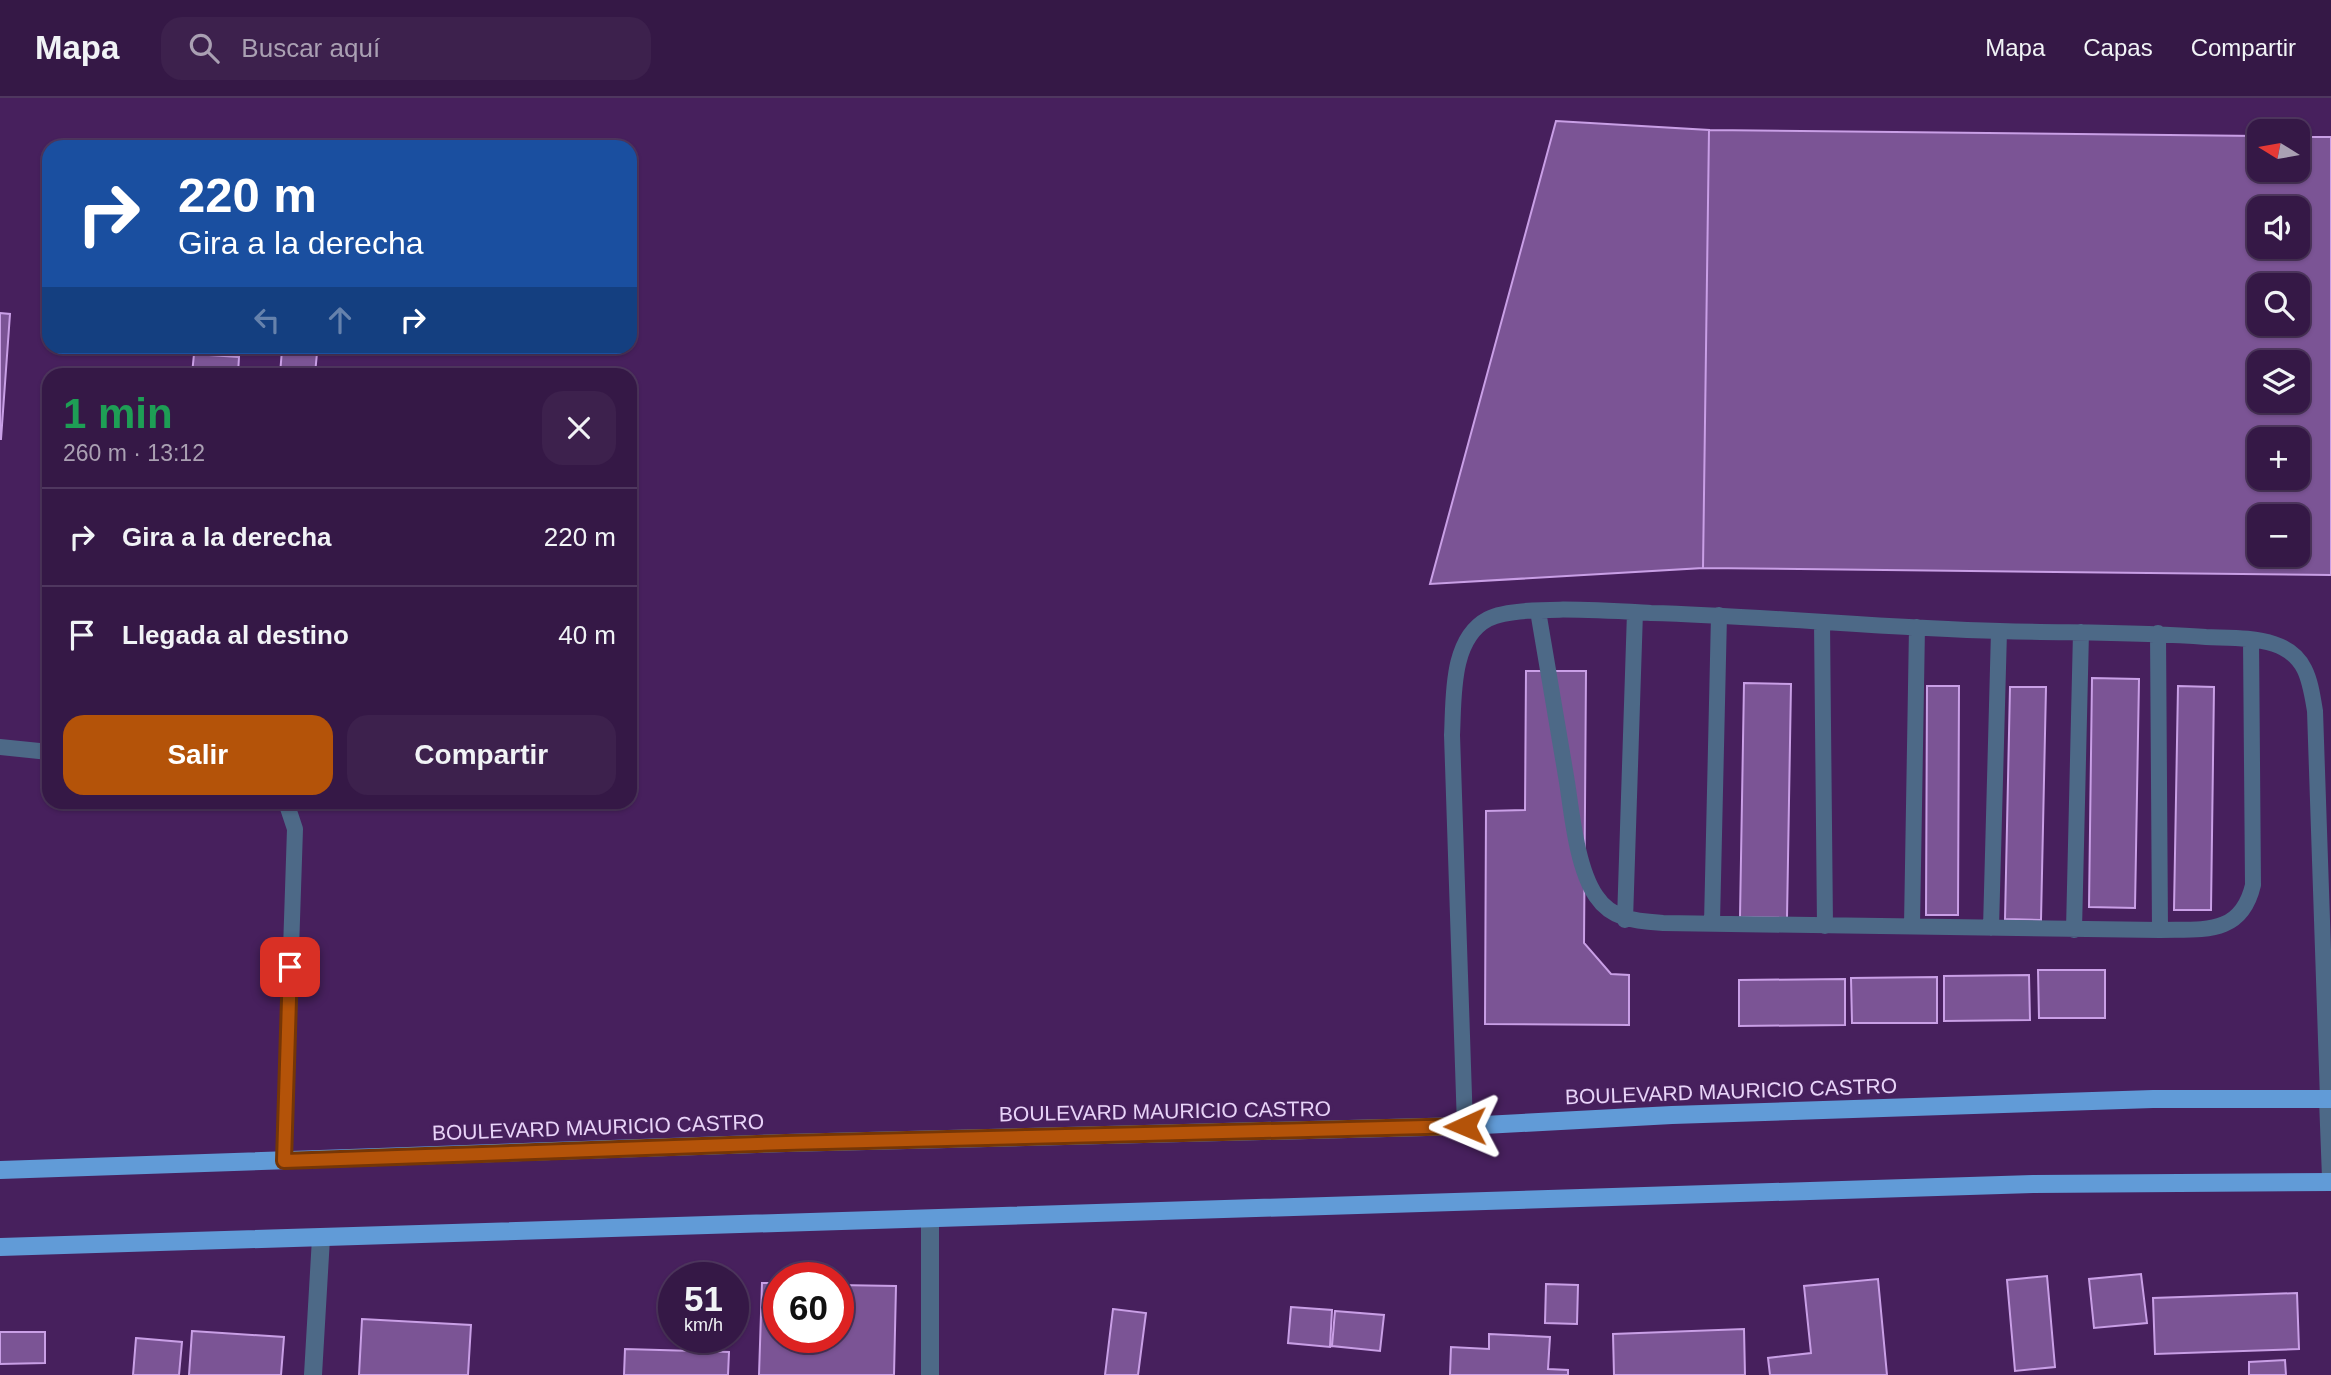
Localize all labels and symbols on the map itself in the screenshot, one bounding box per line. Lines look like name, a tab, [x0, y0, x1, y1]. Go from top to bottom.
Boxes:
north arrow	[2247, 119, 2310, 182]
pin	[260, 937, 320, 997]
street label: BOULEVARD MAURICIO CASTRO	[1565, 1074, 1897, 1108]
position arrow	[1428, 1089, 1502, 1163]
street label: BOULEVARD MAURICIO CASTRO	[999, 1097, 1331, 1125]
street label: BOULEVARD MAURICIO CASTRO	[432, 1110, 764, 1144]
speed limit sign: 60	[763, 1262, 854, 1353]

